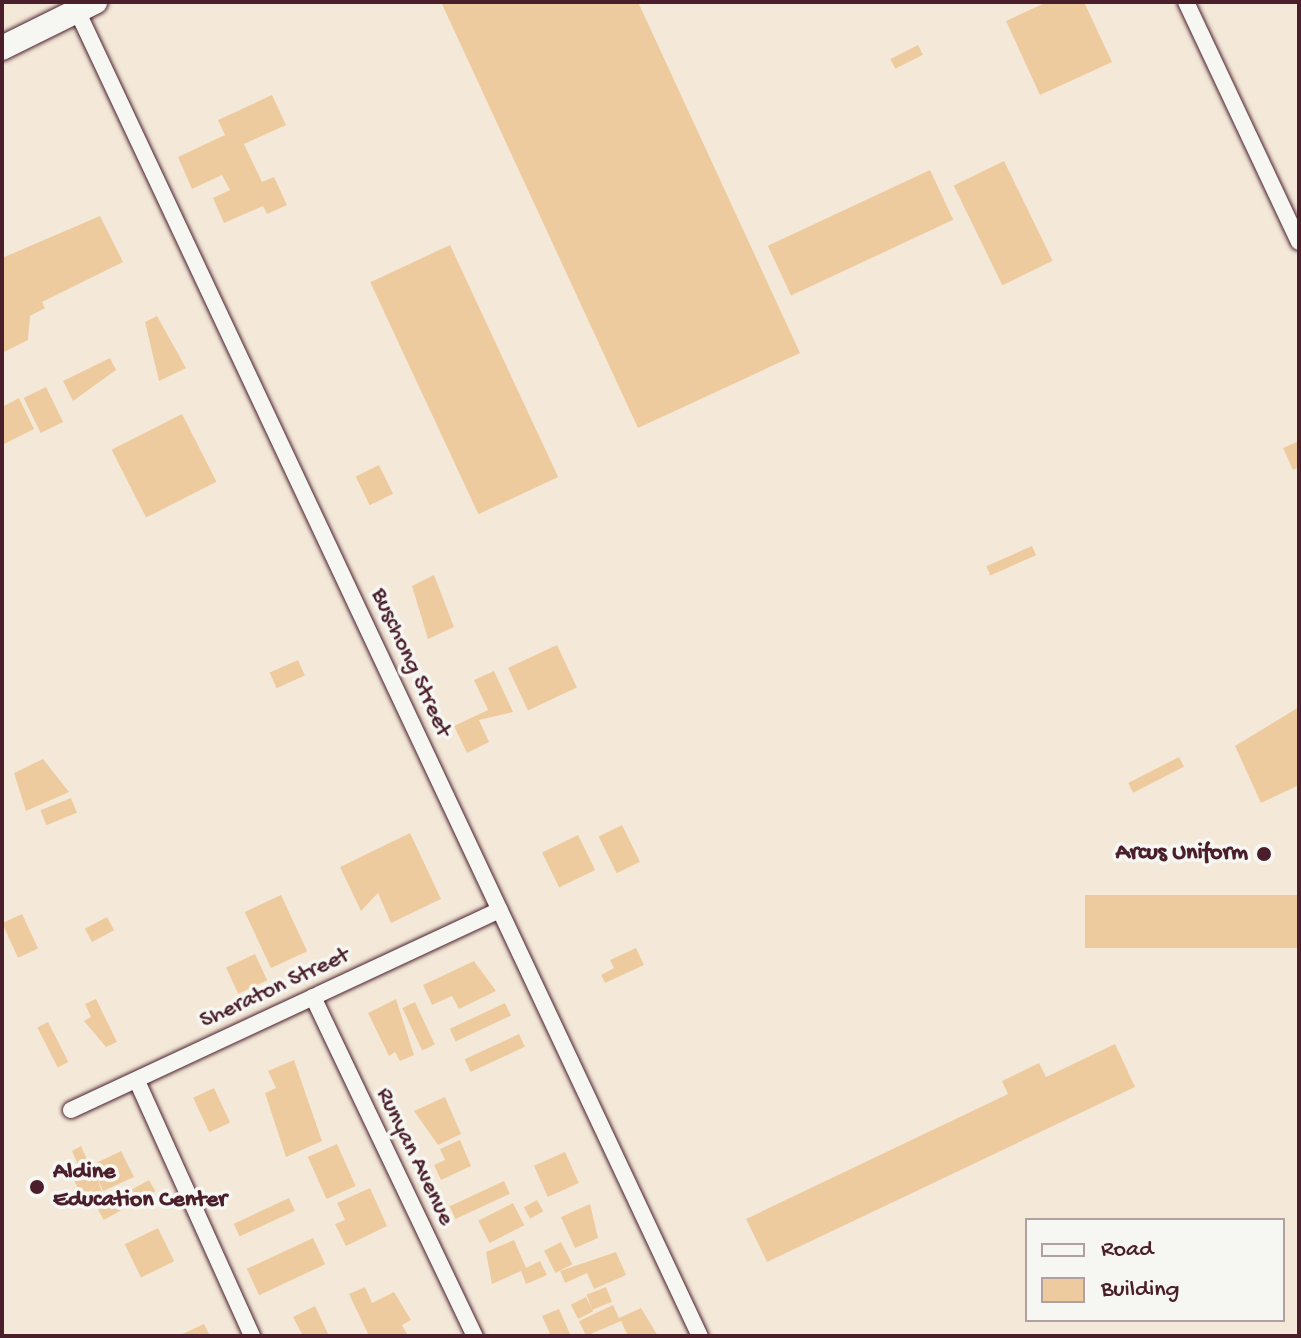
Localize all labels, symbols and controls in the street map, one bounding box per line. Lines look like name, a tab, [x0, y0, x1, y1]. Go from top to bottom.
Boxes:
street label: Buschong Street	[363, 584, 457, 742]
place label: Arcus Uniform	[1116, 840, 1248, 868]
marker: Arcus Uniform	[1255, 845, 1273, 863]
street label: Sheraton Street	[196, 942, 354, 1036]
street label: Runyan Avenue	[368, 1083, 460, 1231]
place label: Aldine Education Center	[53, 1159, 227, 1215]
marker: Aldine Education Center	[28, 1178, 46, 1196]
legend	[1025, 1218, 1285, 1322]
text: Road	[1101, 1236, 1153, 1265]
text: Building	[1101, 1276, 1179, 1305]

